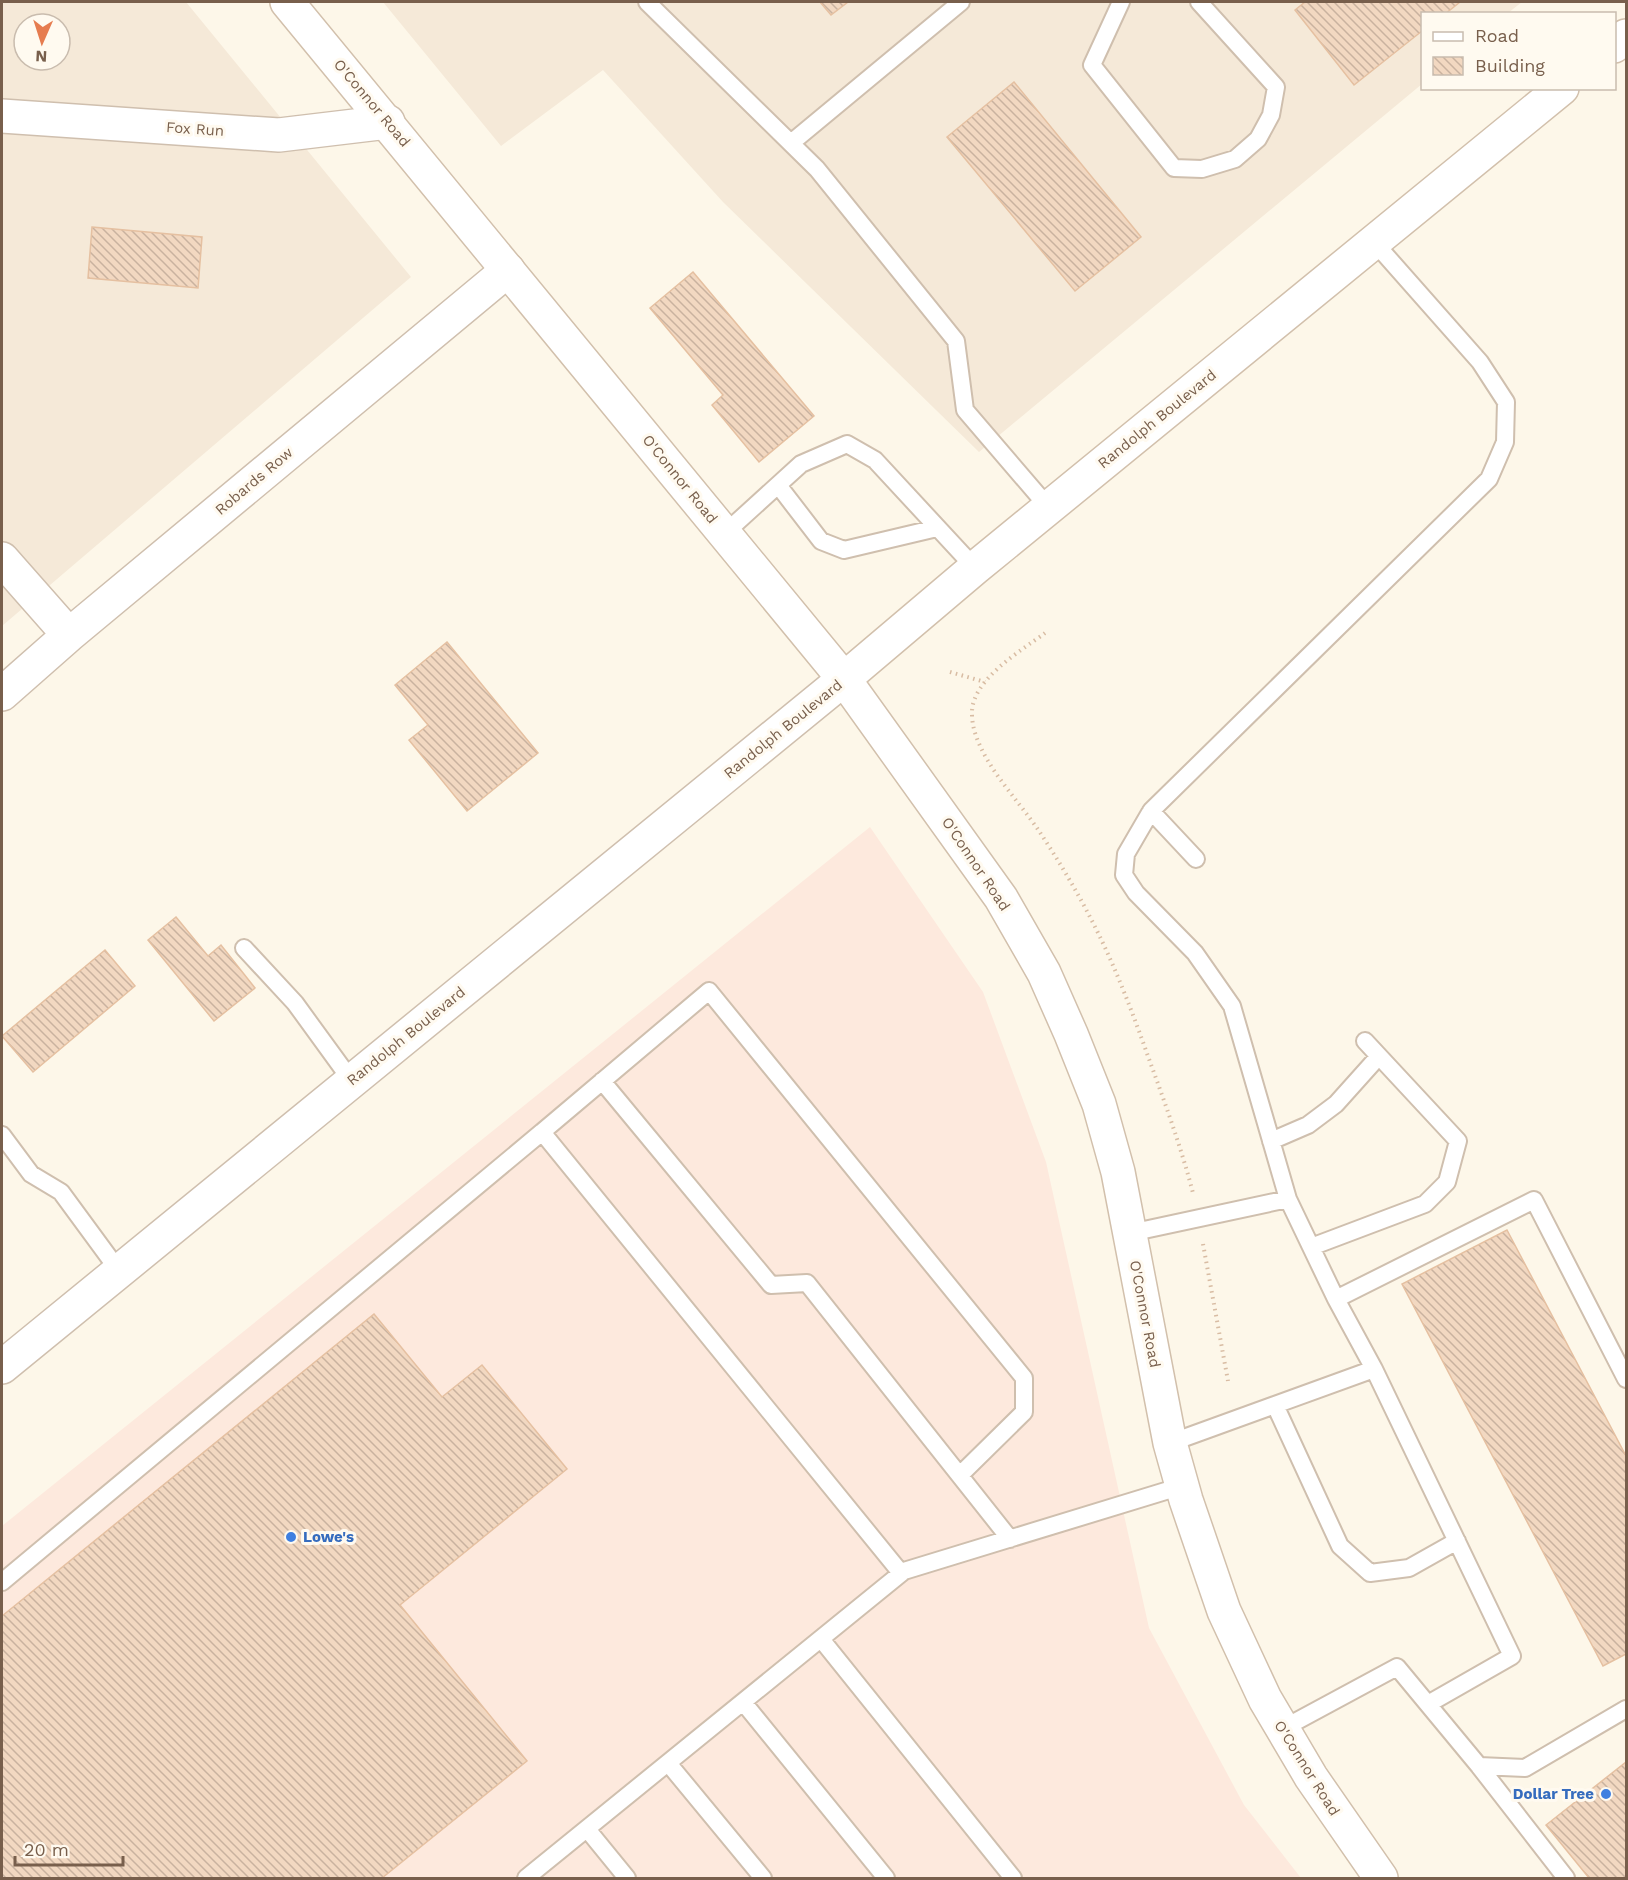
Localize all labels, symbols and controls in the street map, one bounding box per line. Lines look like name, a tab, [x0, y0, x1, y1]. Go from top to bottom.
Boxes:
north arrow	[12, 12, 72, 72]
legend	[1421, 12, 1616, 90]
text: Road	[1475, 25, 1519, 46]
text: N	[35, 47, 48, 66]
street label: O'Connor Road	[330, 55, 414, 151]
text: Building	[1475, 55, 1545, 76]
street label: Fox Run	[165, 118, 225, 140]
street label: Randolph Boulevard	[1094, 366, 1220, 472]
street label: O'Connor Road	[639, 431, 721, 527]
street label: Robards Row	[211, 443, 297, 519]
street label: Randolph Boulevard	[720, 676, 846, 782]
street label: O'Connor Road	[938, 814, 1014, 914]
street label: Randolph Boulevard	[343, 983, 469, 1089]
street label: O'Connor Road	[1126, 1259, 1164, 1369]
place label: Lowe's	[303, 1528, 354, 1546]
marker: Lowe's	[284, 1530, 298, 1544]
street label: O'Connor Road	[1270, 1717, 1344, 1819]
place label: Dollar Tree	[1513, 1785, 1594, 1803]
marker: Dollar Tree	[1599, 1787, 1613, 1801]
scale bar	[15, 1829, 123, 1867]
text: 20 m	[24, 1839, 69, 1860]

